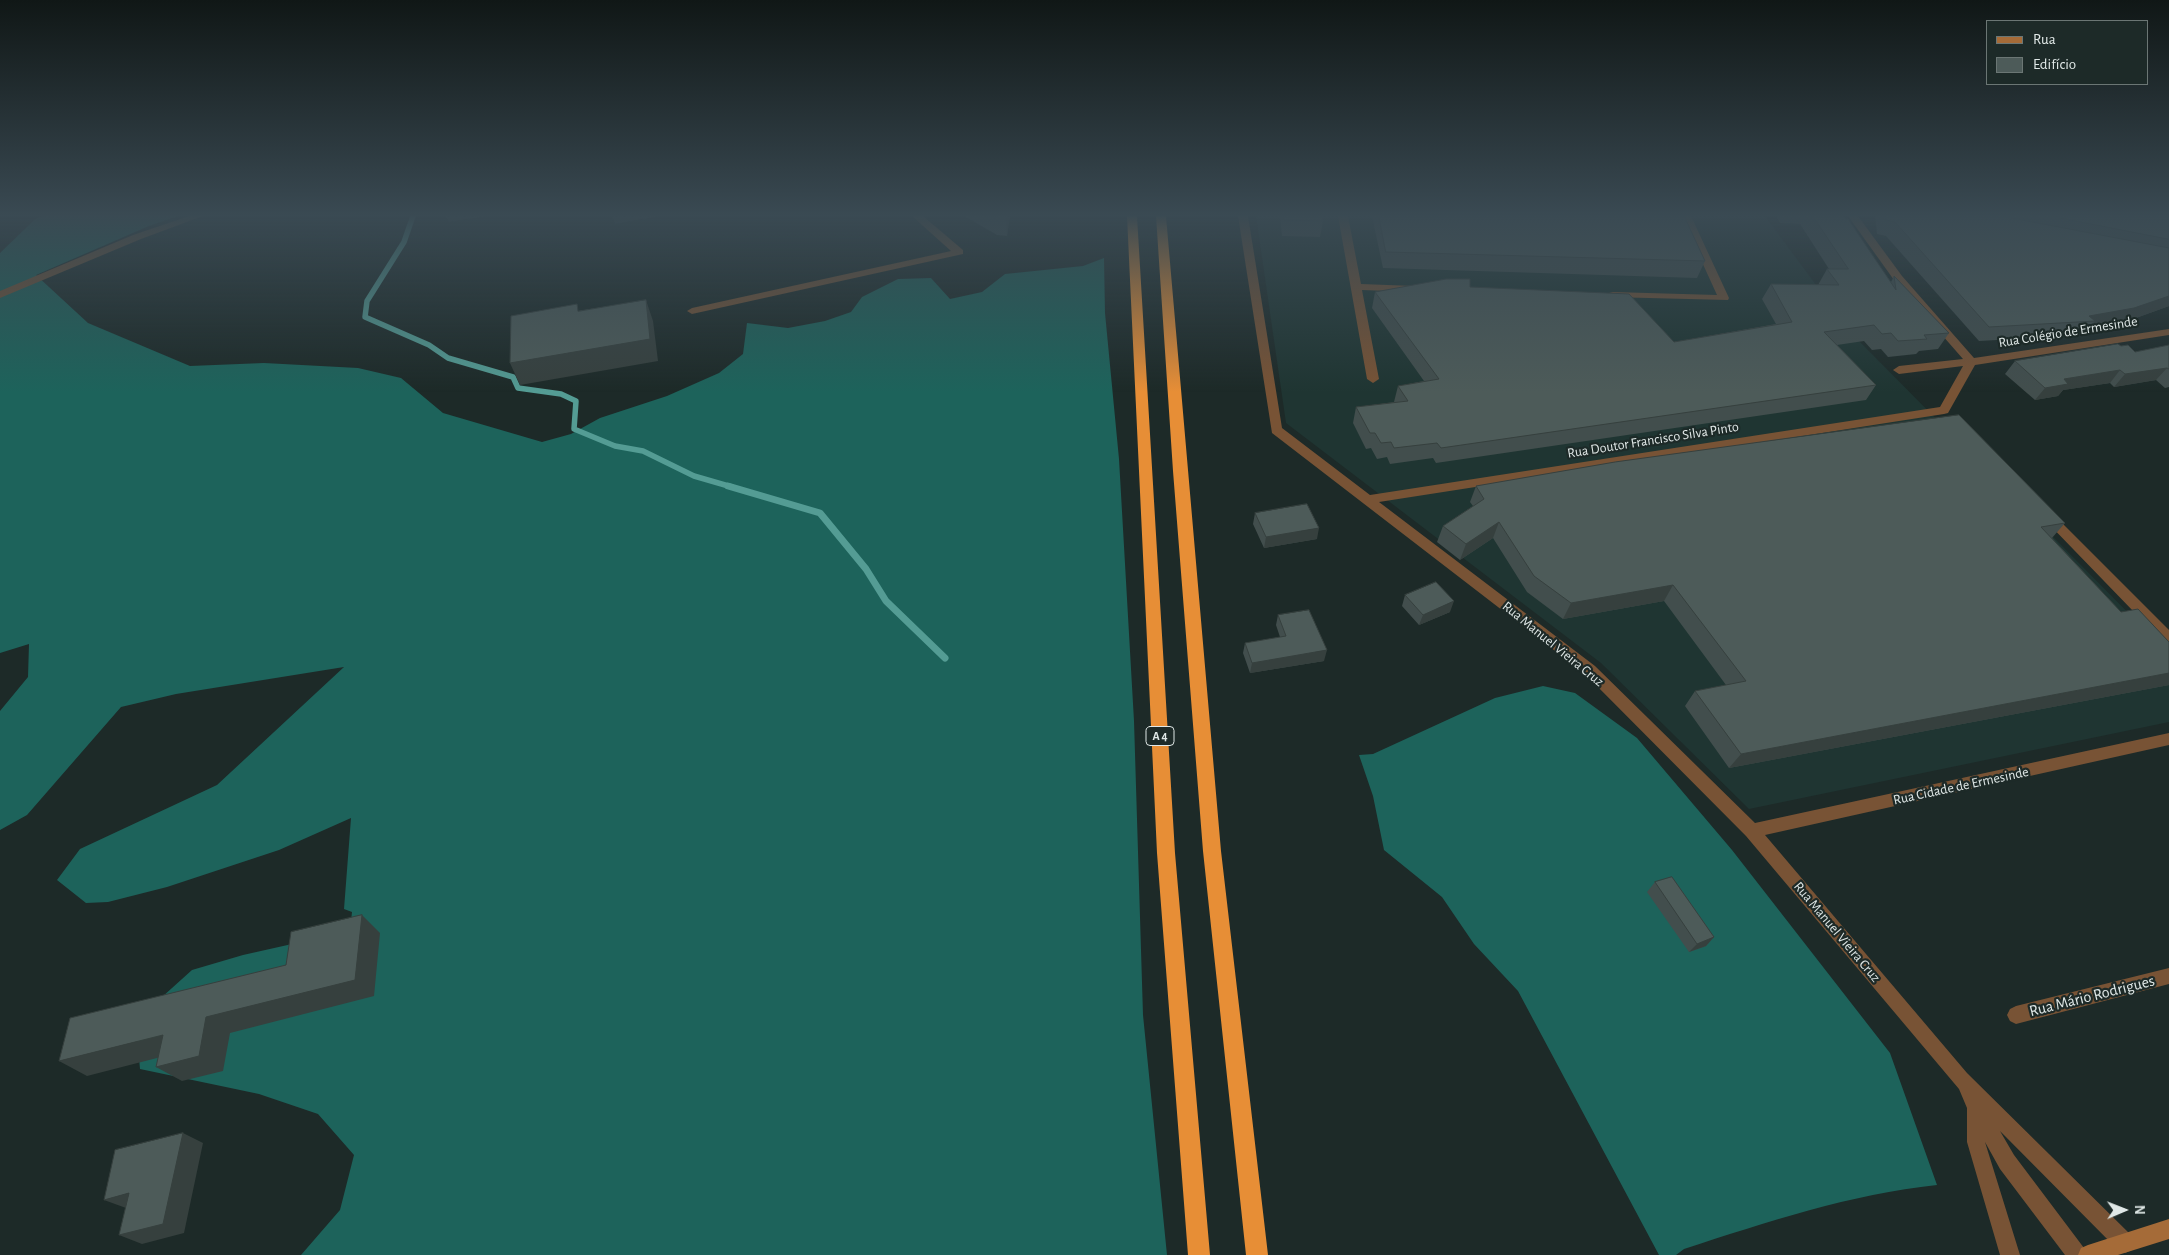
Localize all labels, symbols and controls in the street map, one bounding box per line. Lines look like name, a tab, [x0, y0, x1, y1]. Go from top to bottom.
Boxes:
legend	[1986, 20, 2149, 85]
text: Rua	[2033, 32, 2056, 47]
text: Edifício	[2033, 57, 2076, 72]
street label: Rua Colégio de Ermesinde	[1997, 313, 2139, 351]
street label: Rua Doutor Francisco Silva Pinto	[1566, 418, 1740, 462]
street label: Rua Manuel Vieira Cruz	[1499, 598, 1607, 690]
road number: A 4	[1146, 726, 1174, 746]
street label: Rua Cidade de Ermesinde	[1892, 763, 2030, 809]
street label: Rua Manuel Vieira Cruz	[1790, 878, 1884, 986]
street label: Rua Mário Rodrigues	[2027, 971, 2157, 1021]
north arrow	[2099, 1185, 2149, 1235]
text: N	[2132, 1205, 2146, 1215]

